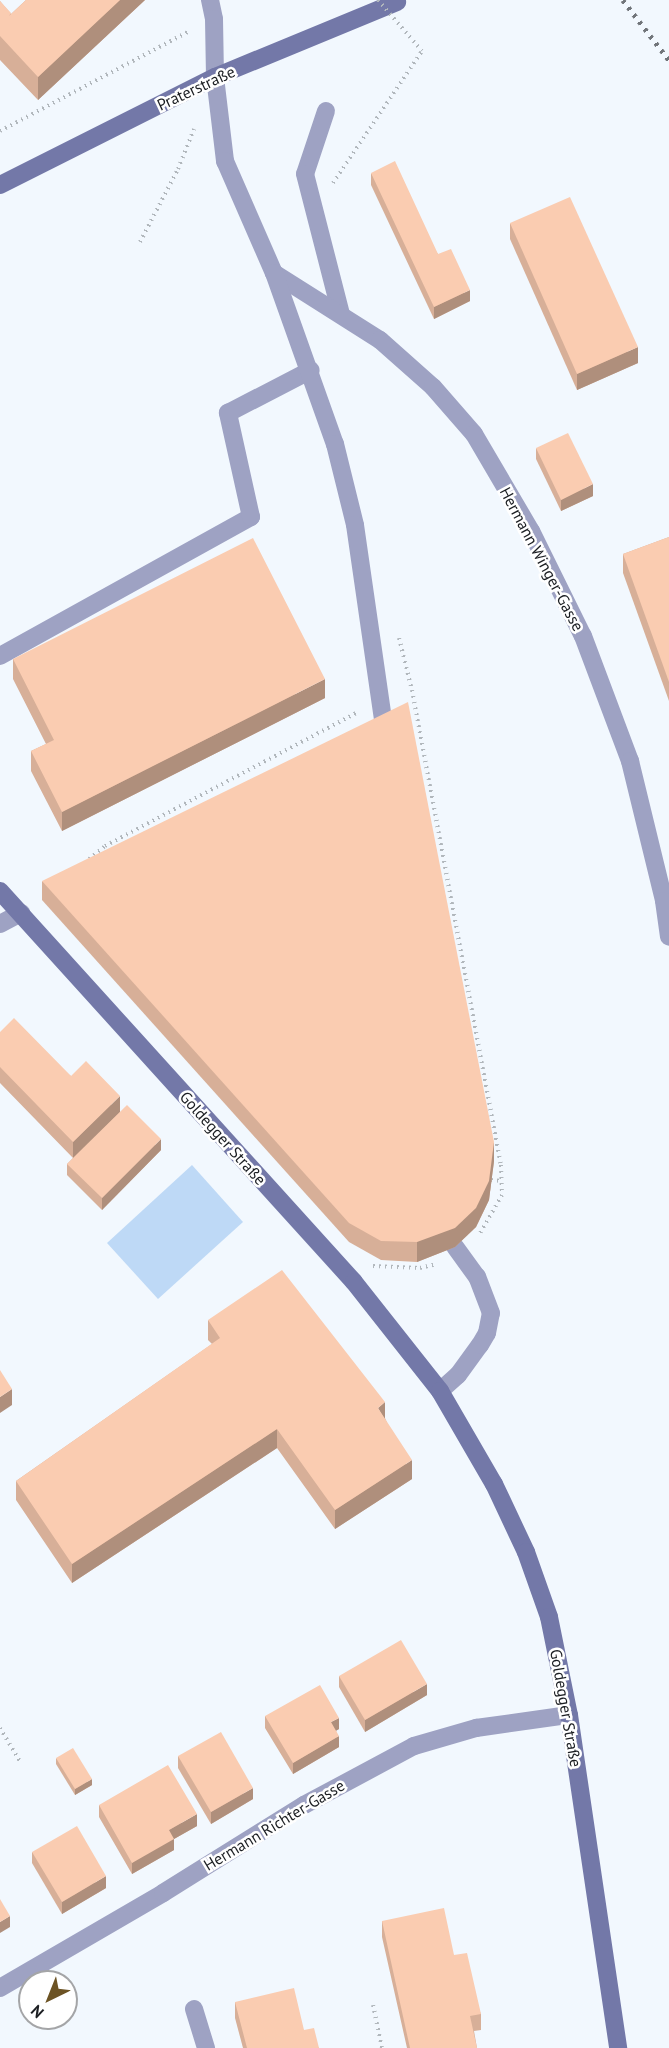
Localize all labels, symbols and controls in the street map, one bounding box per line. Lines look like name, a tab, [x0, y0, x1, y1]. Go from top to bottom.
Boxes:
street label: Praterstraße	[154, 62, 238, 114]
street label: Hermann Winger-Gasse	[496, 484, 588, 634]
street label: Goldegger Straße	[176, 1087, 270, 1189]
street label: Goldegger Straße	[546, 1647, 586, 1769]
street label: Hermann Richter-Gasse	[200, 1775, 348, 1875]
north arrow	[18, 1970, 78, 2030]
text: N	[26, 2001, 48, 2023]

